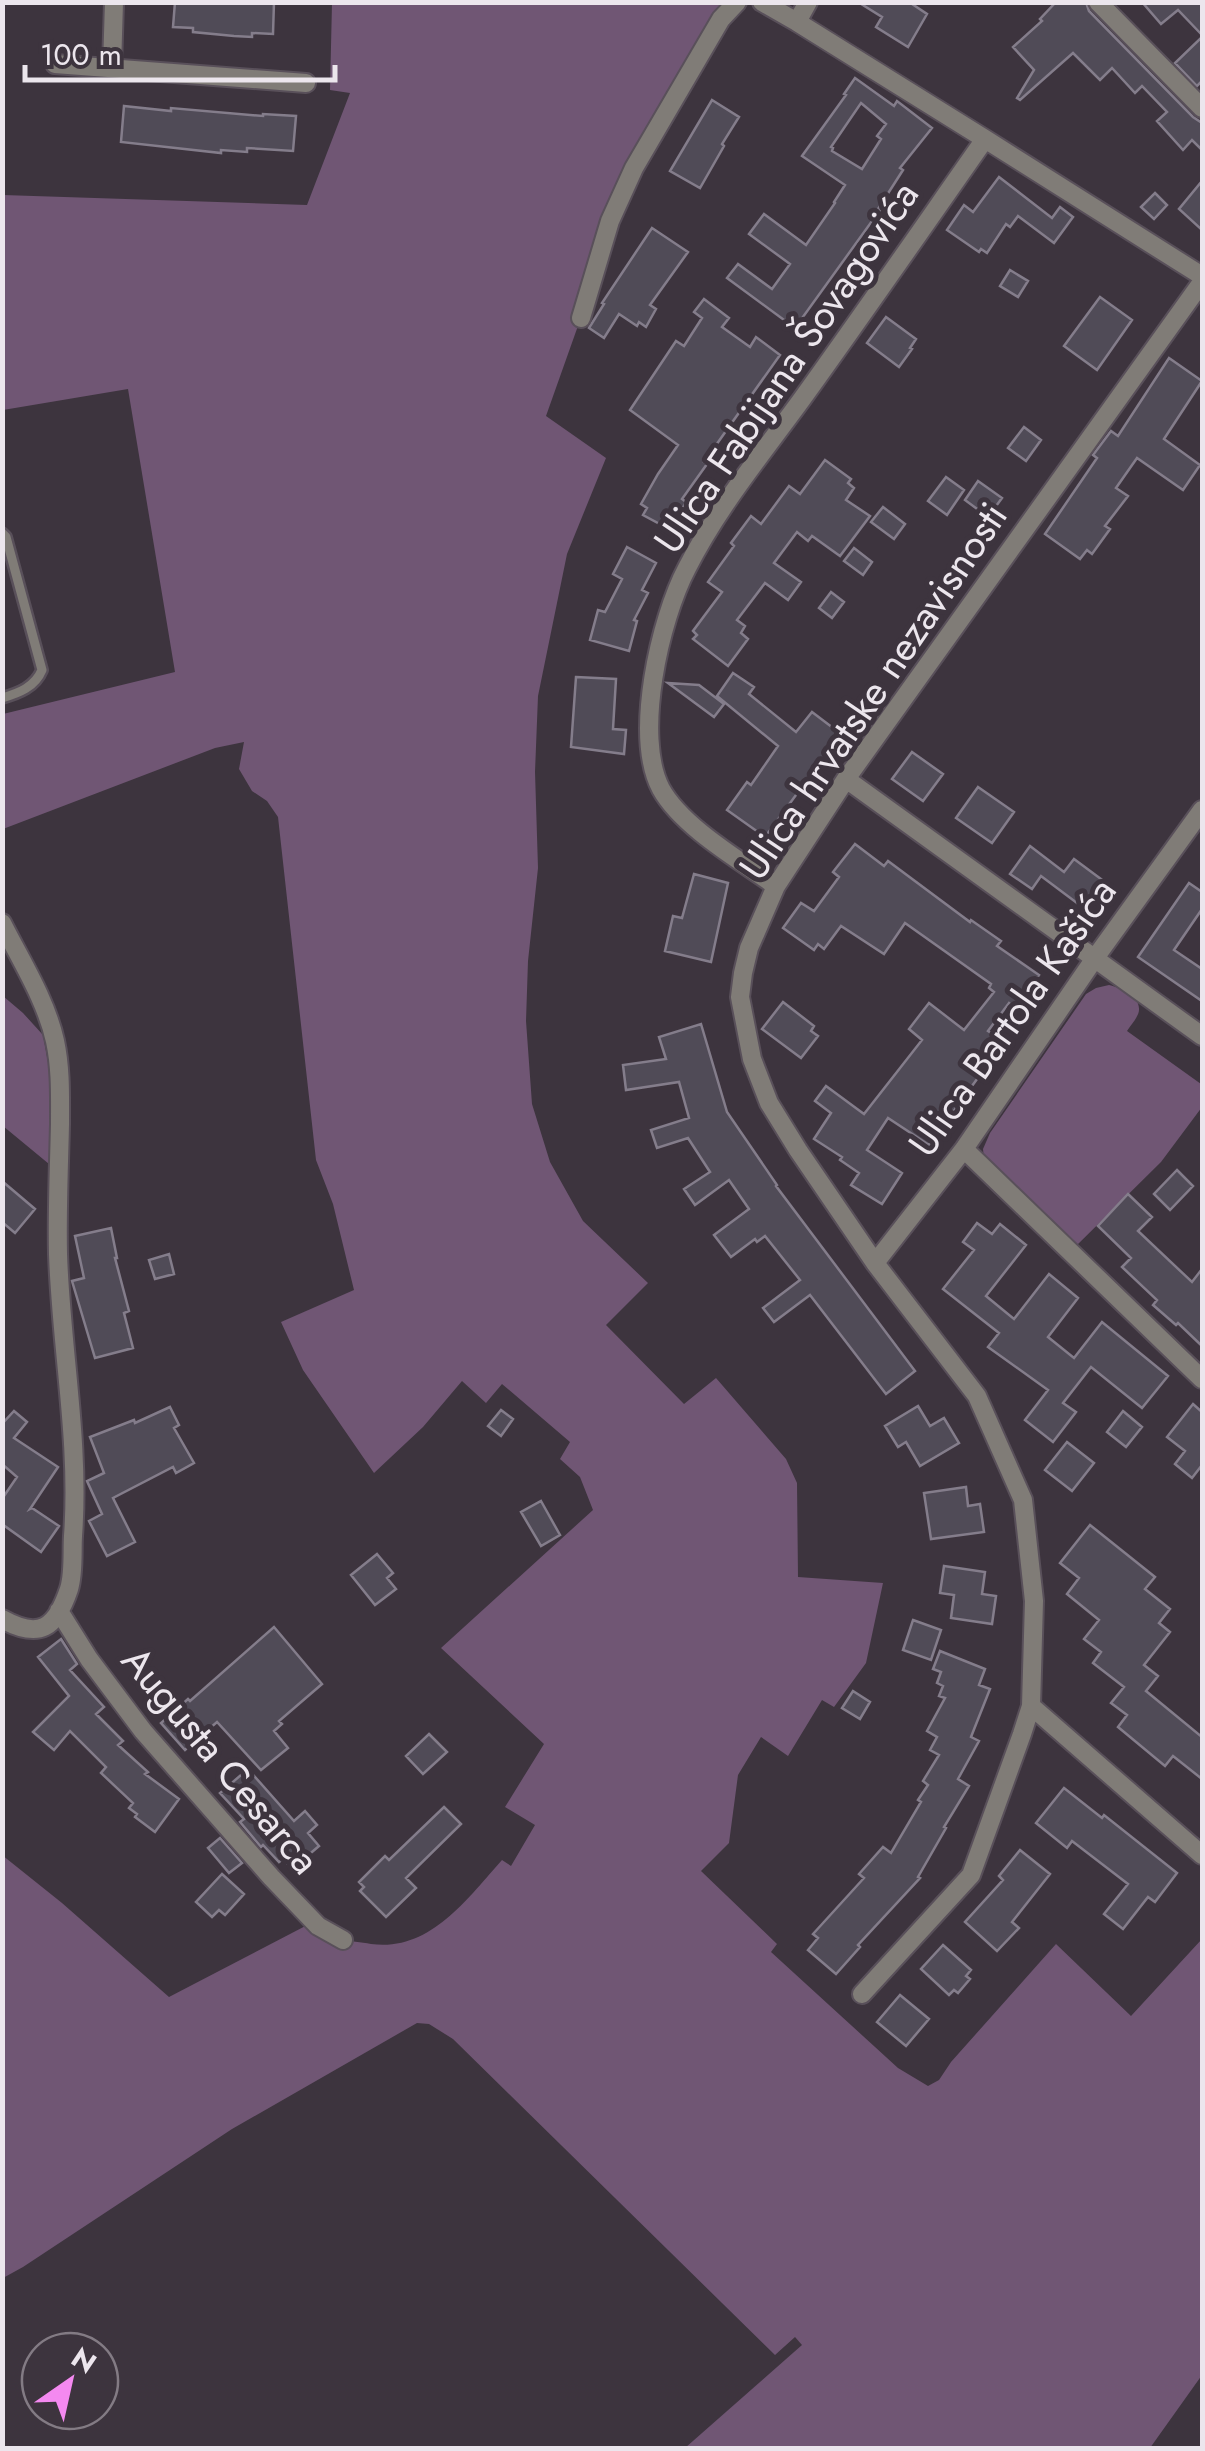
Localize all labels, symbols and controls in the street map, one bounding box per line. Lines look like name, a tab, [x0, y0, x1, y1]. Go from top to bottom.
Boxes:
scale bar	[25, 20, 335, 82]
text: 100 m	[40, 33, 122, 76]
street label: Ulica Fabijana Šovagovića	[639, 169, 933, 565]
street label: Ulica hrvatske nezavisnosti	[725, 490, 1021, 892]
street label: Ulica Bartola Kašića	[894, 866, 1130, 1168]
street label: Augusta Cesarca	[108, 1633, 334, 1887]
north arrow	[20, 2331, 120, 2431]
text: N	[63, 2337, 104, 2384]

